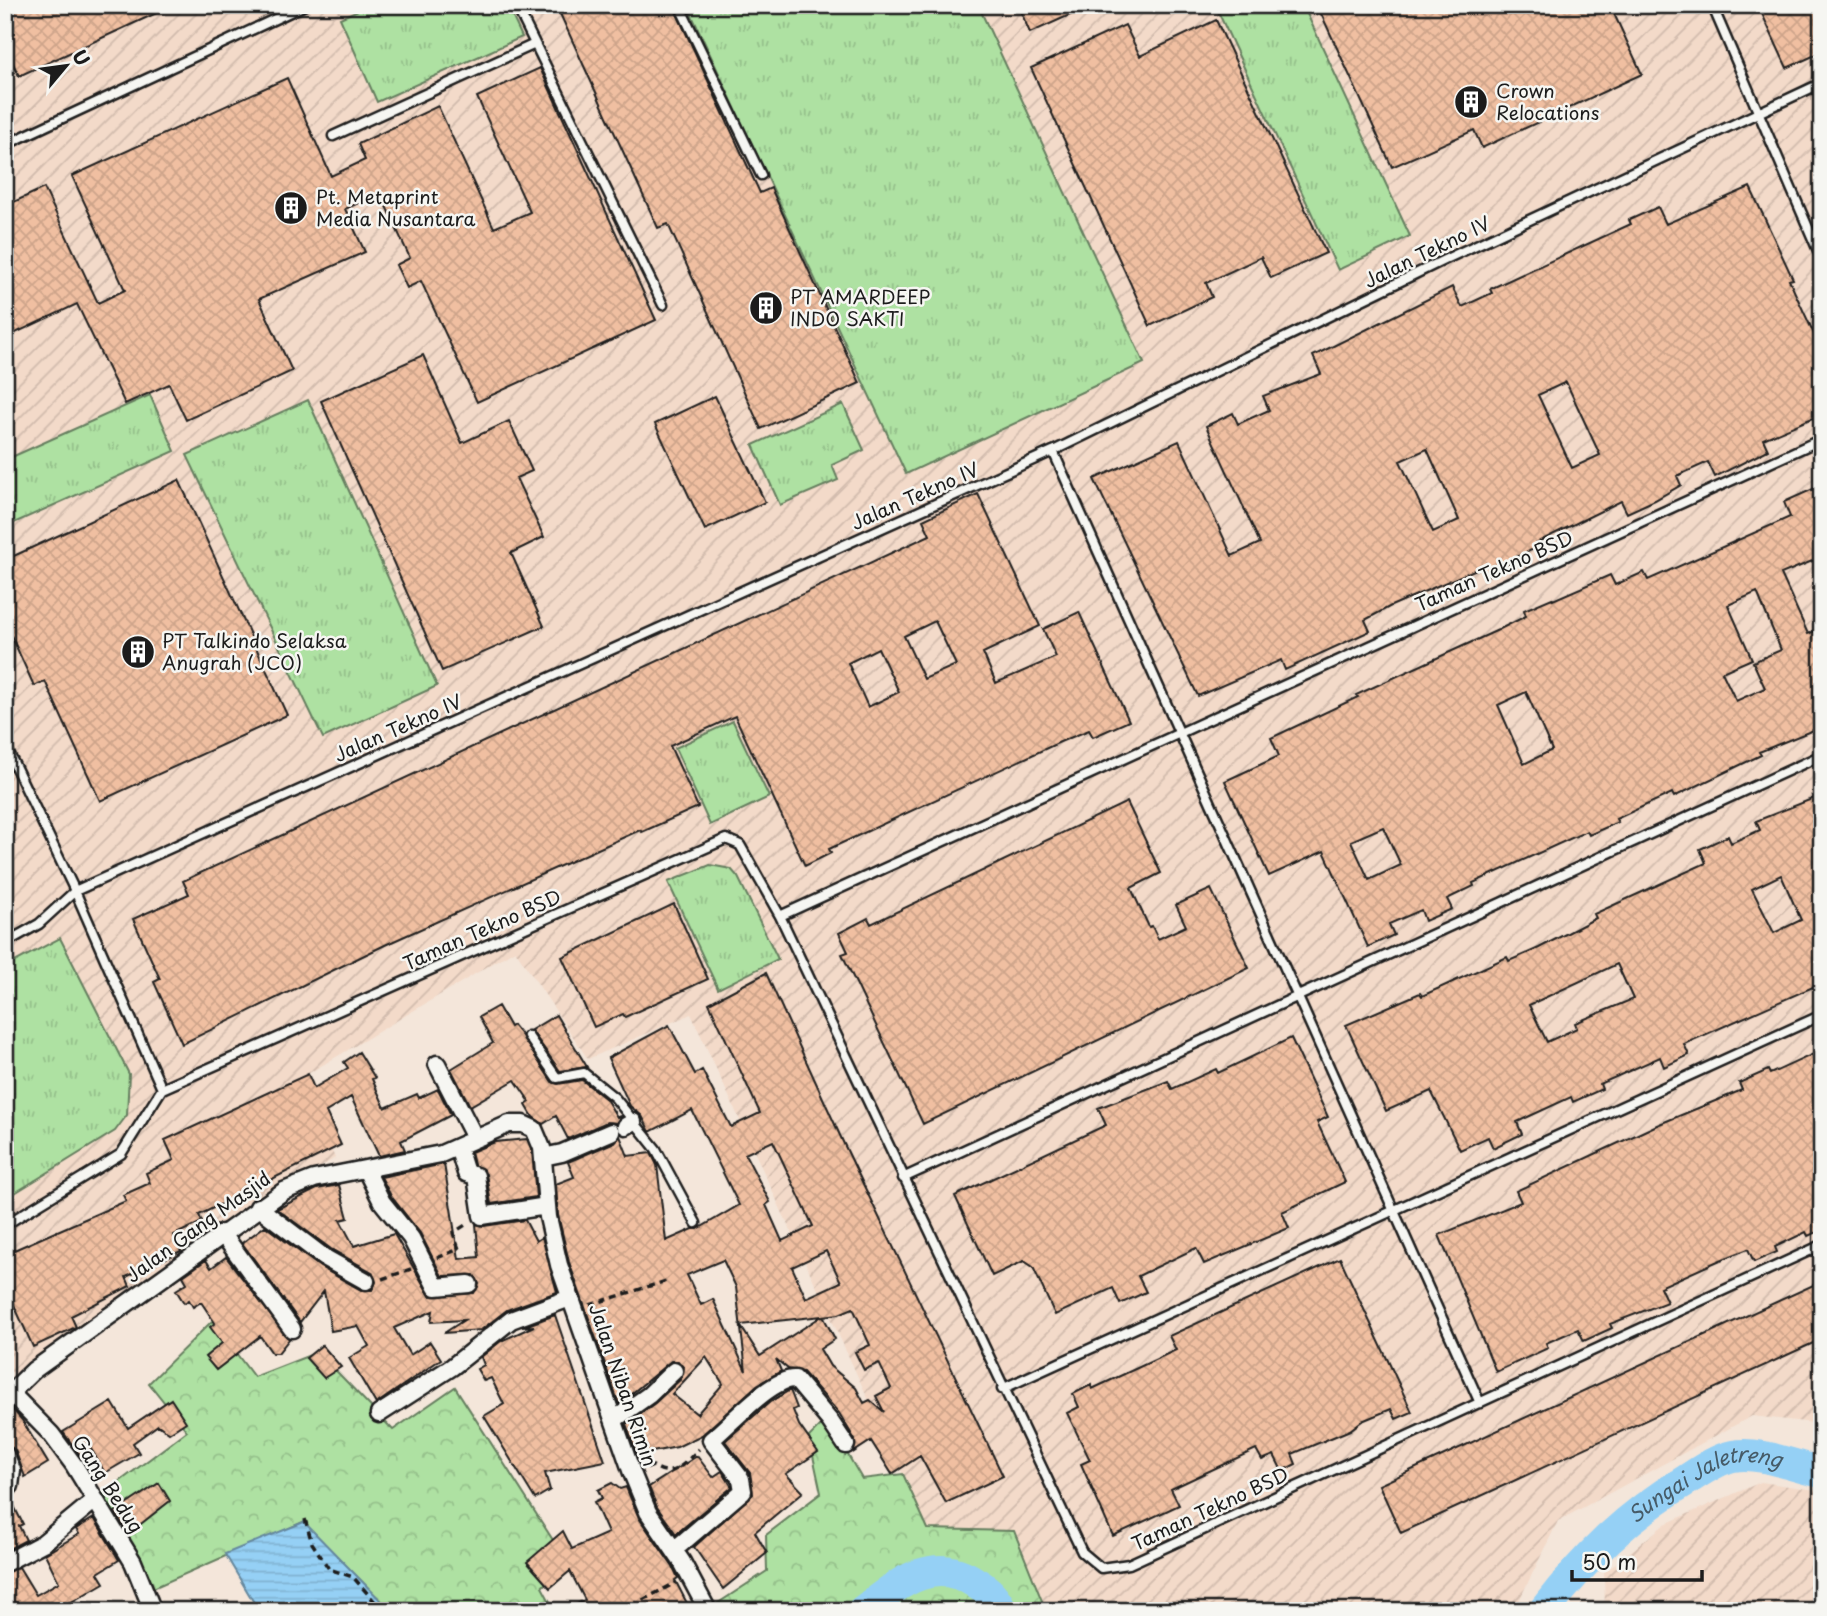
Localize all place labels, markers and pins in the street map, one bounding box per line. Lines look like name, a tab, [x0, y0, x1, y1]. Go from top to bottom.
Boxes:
place label: Crown Relocations	[1496, 76, 1599, 126]
building icon: Crown Relocations	[1452, 83, 1490, 121]
place label: Pt. Metaprint Media Nusantara	[316, 182, 476, 232]
building icon: Pt. Metaprint Media Nusantara	[272, 189, 310, 227]
place label: PT AMARDEEP INDO SAKTI	[790, 282, 930, 332]
building icon: PT AMARDEEP INDO SAKTI	[747, 289, 785, 327]
place label: PT Talkindo Selaksa Anugrah (JCO)	[162, 626, 347, 676]
building icon: PT Talkindo Selaksa Anugrah (JCO)	[119, 633, 157, 671]

